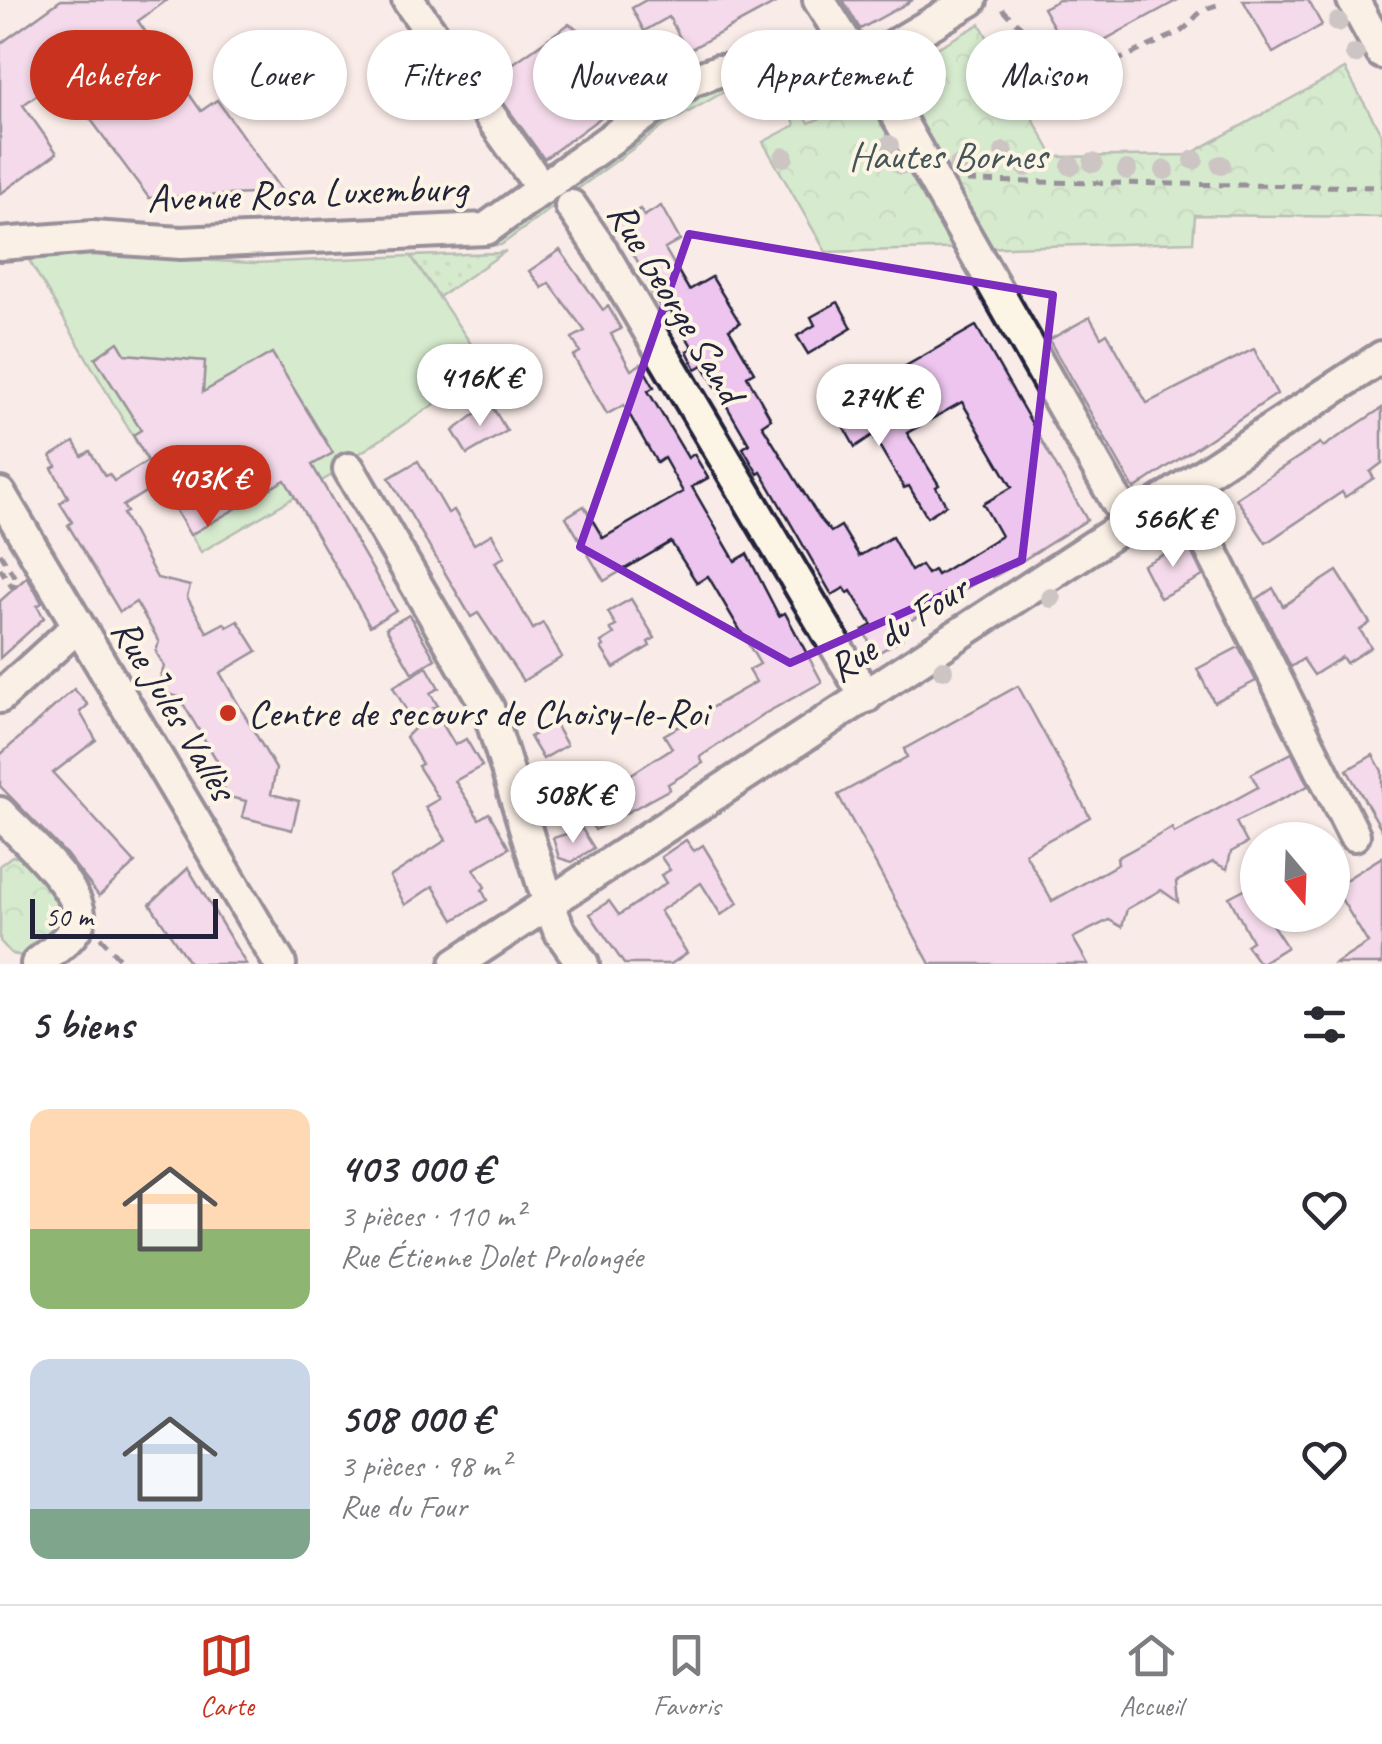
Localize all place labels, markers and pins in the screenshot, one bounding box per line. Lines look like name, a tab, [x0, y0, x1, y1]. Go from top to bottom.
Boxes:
pin: 416K €	[399, 344, 561, 429]
pin: 274K €	[798, 364, 960, 449]
pin: 403K €	[127, 445, 289, 530]
pin: 566K €	[1092, 485, 1254, 570]
place label: Centre de secours de Choisy-le-Roi	[248, 688, 713, 738]
marker: Centre de secours de Choisy-le-Roi	[217, 702, 239, 724]
pin: 508K €	[492, 761, 654, 846]

